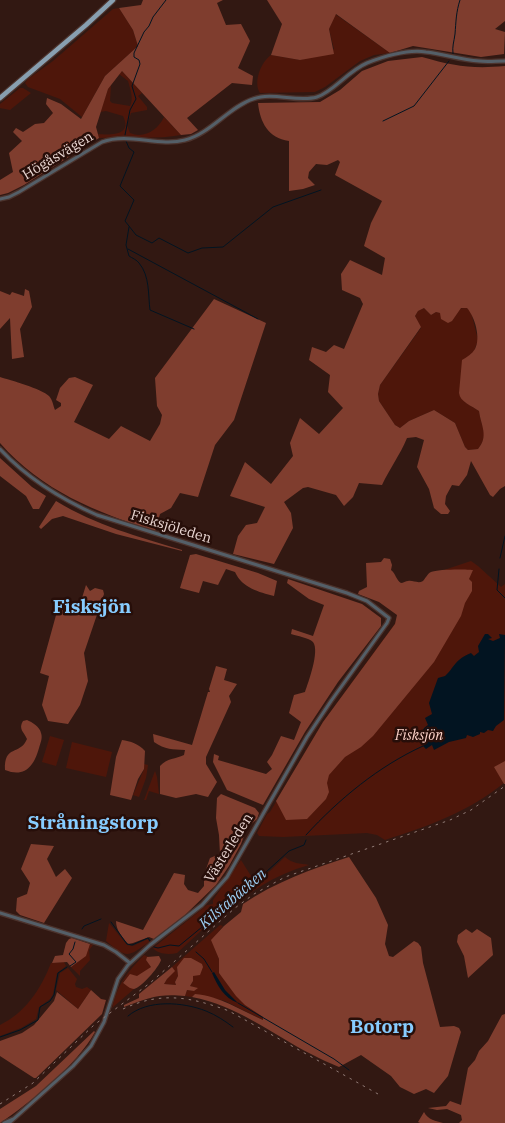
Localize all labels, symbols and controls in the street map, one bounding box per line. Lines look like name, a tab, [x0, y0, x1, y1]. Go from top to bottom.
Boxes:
street label: Högåsvägen	[20, 128, 96, 184]
street label: Fisksjöleden	[129, 507, 213, 547]
district label: Fisksjön	[53, 597, 131, 619]
park label: Fisksjön	[395, 728, 443, 744]
street label: Västerleden	[201, 810, 257, 886]
district label: Stråningstorp	[28, 813, 158, 835]
water label: Kilstabäcken	[196, 865, 270, 933]
district label: Botorp	[350, 1017, 414, 1039]

